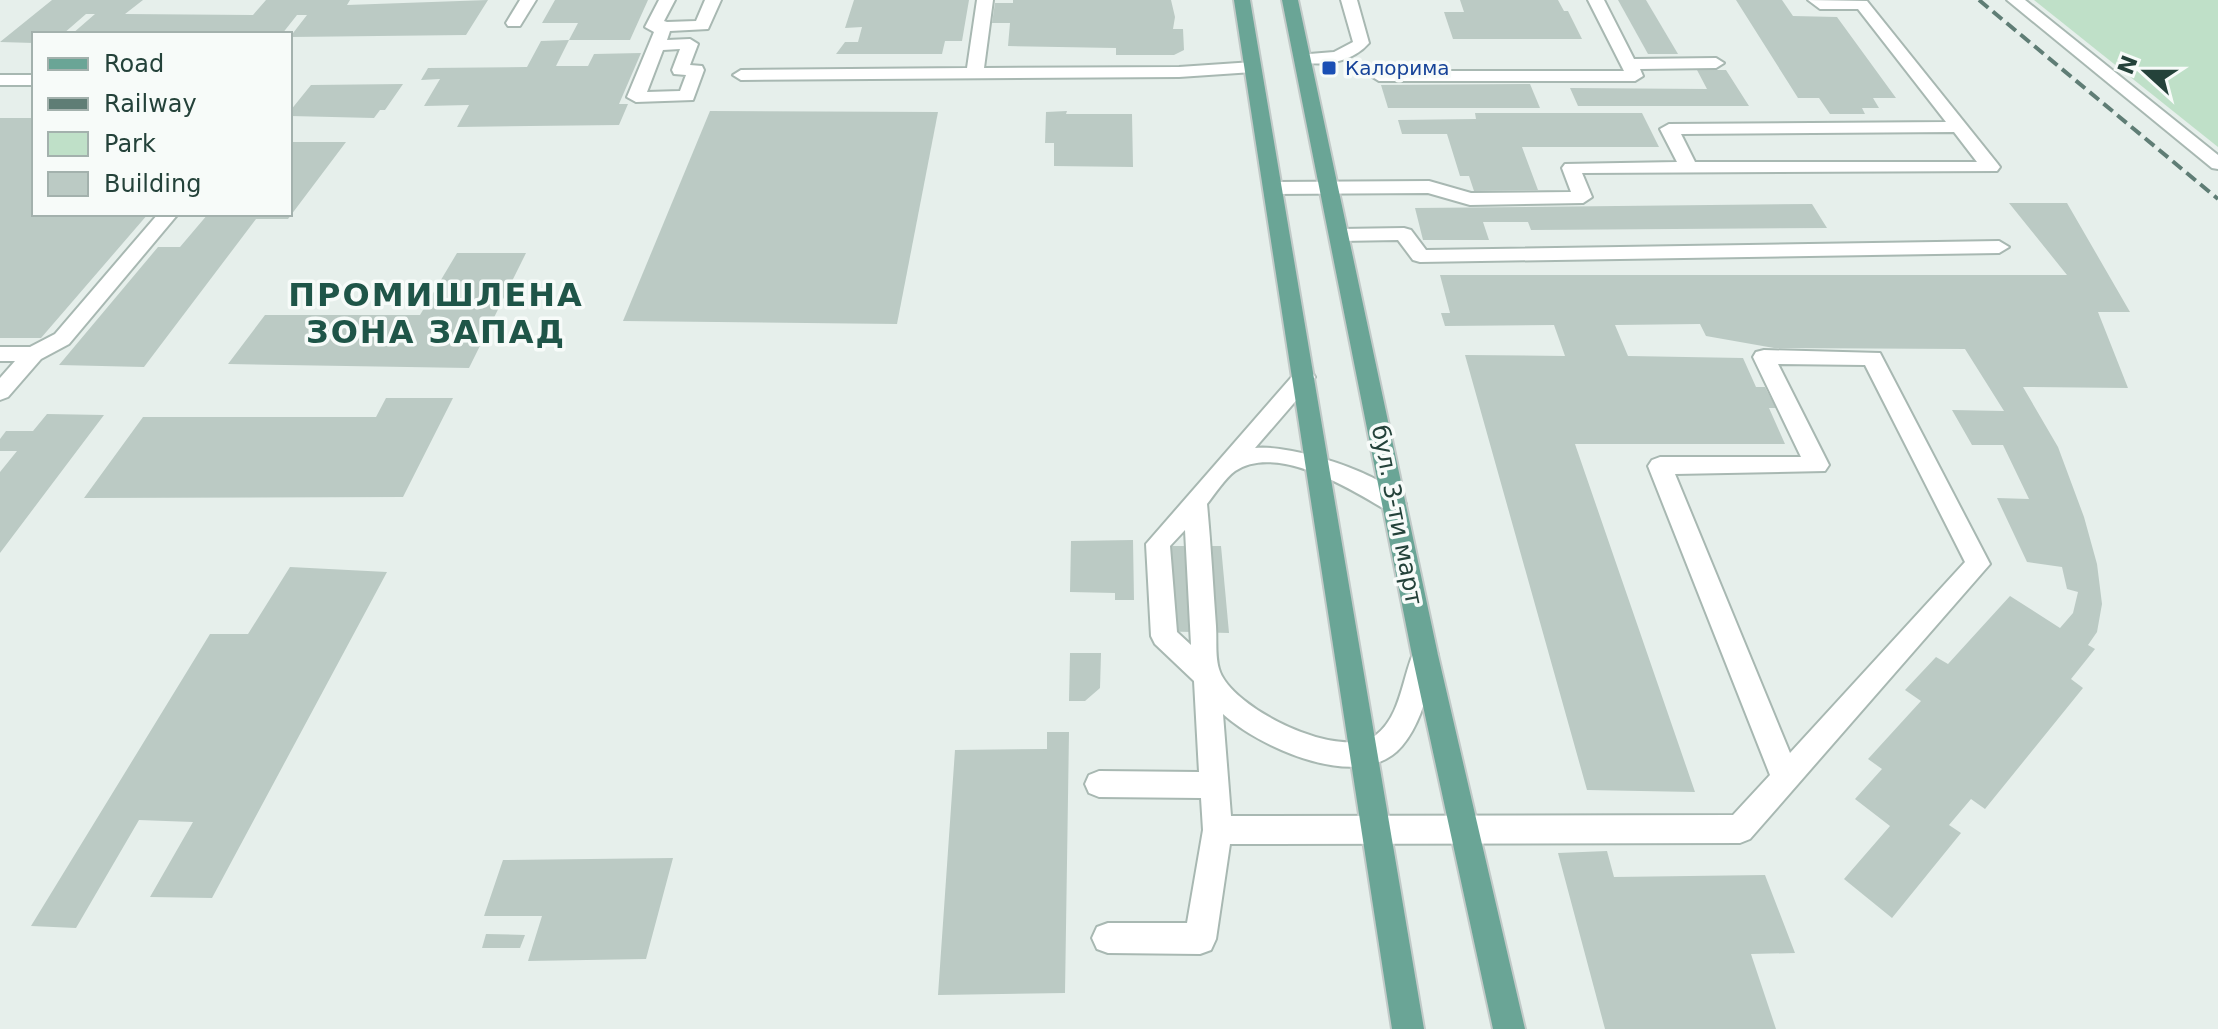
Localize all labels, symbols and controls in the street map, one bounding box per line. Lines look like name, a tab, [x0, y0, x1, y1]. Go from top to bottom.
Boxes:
legend	[32, 32, 292, 216]
north arrow	[2106, 32, 2186, 112]
text: Road	[104, 50, 164, 78]
text: N	[2113, 52, 2143, 78]
place label: Калорима	[1345, 56, 1450, 80]
marker: Калорима	[1320, 59, 1338, 77]
text: Railway	[104, 90, 197, 118]
text: Park	[104, 130, 156, 158]
text: Building	[104, 170, 201, 198]
district label: ПРОМИШЛЕНА ЗОНА ЗАПАД	[288, 276, 584, 351]
street label: бул. 3-ти март	[1366, 423, 1428, 607]

